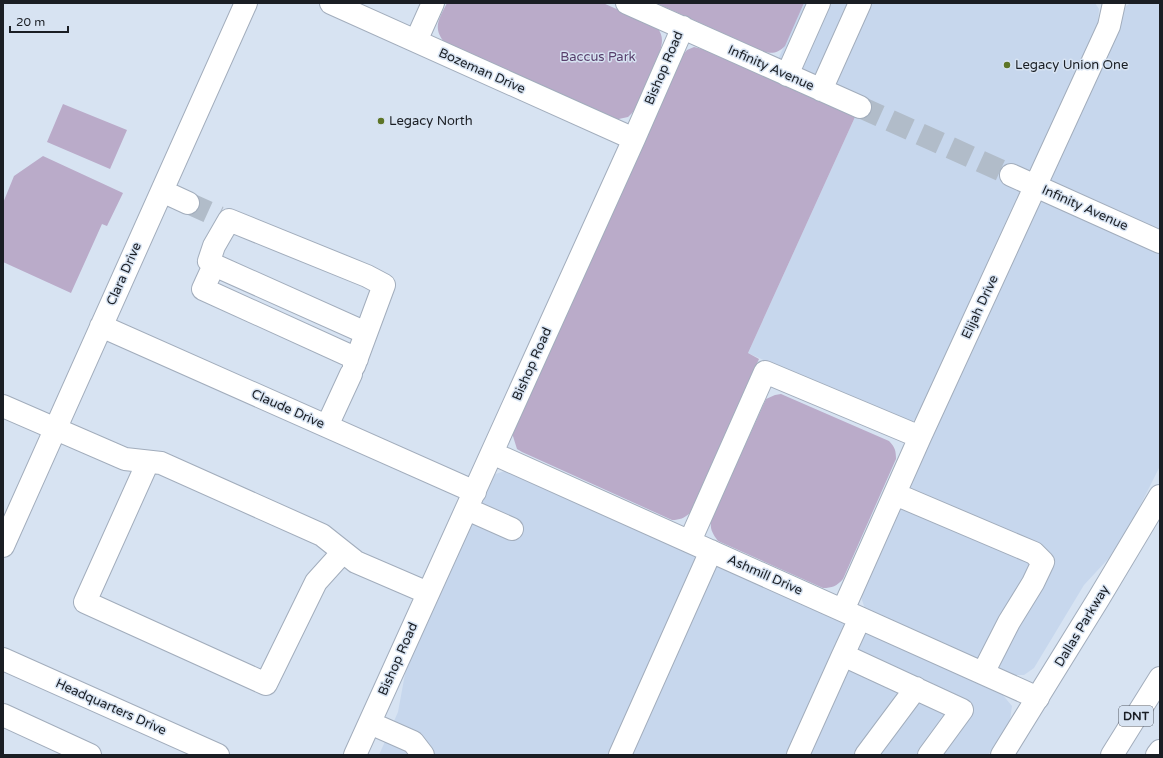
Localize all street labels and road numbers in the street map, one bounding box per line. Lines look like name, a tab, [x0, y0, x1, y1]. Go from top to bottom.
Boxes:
street label: Bishop Road	[641, 29, 687, 107]
street label: Infinity Avenue	[725, 42, 817, 94]
street label: Bozeman Drive	[436, 45, 528, 97]
street label: Infinity Avenue	[1039, 182, 1131, 234]
street label: Clara Drive	[103, 240, 145, 308]
street label: Elijah Drive	[958, 272, 1002, 342]
street label: Bishop Road	[509, 325, 555, 403]
street label: Claude Drive	[249, 386, 327, 432]
street label: Ashmill Drive	[725, 551, 805, 599]
street label: Dallas Parkway	[1051, 582, 1113, 670]
street label: Bishop Road	[375, 620, 421, 698]
street label: Headquarters Drive	[53, 675, 169, 739]
road number: DNT	[1119, 706, 1153, 726]

